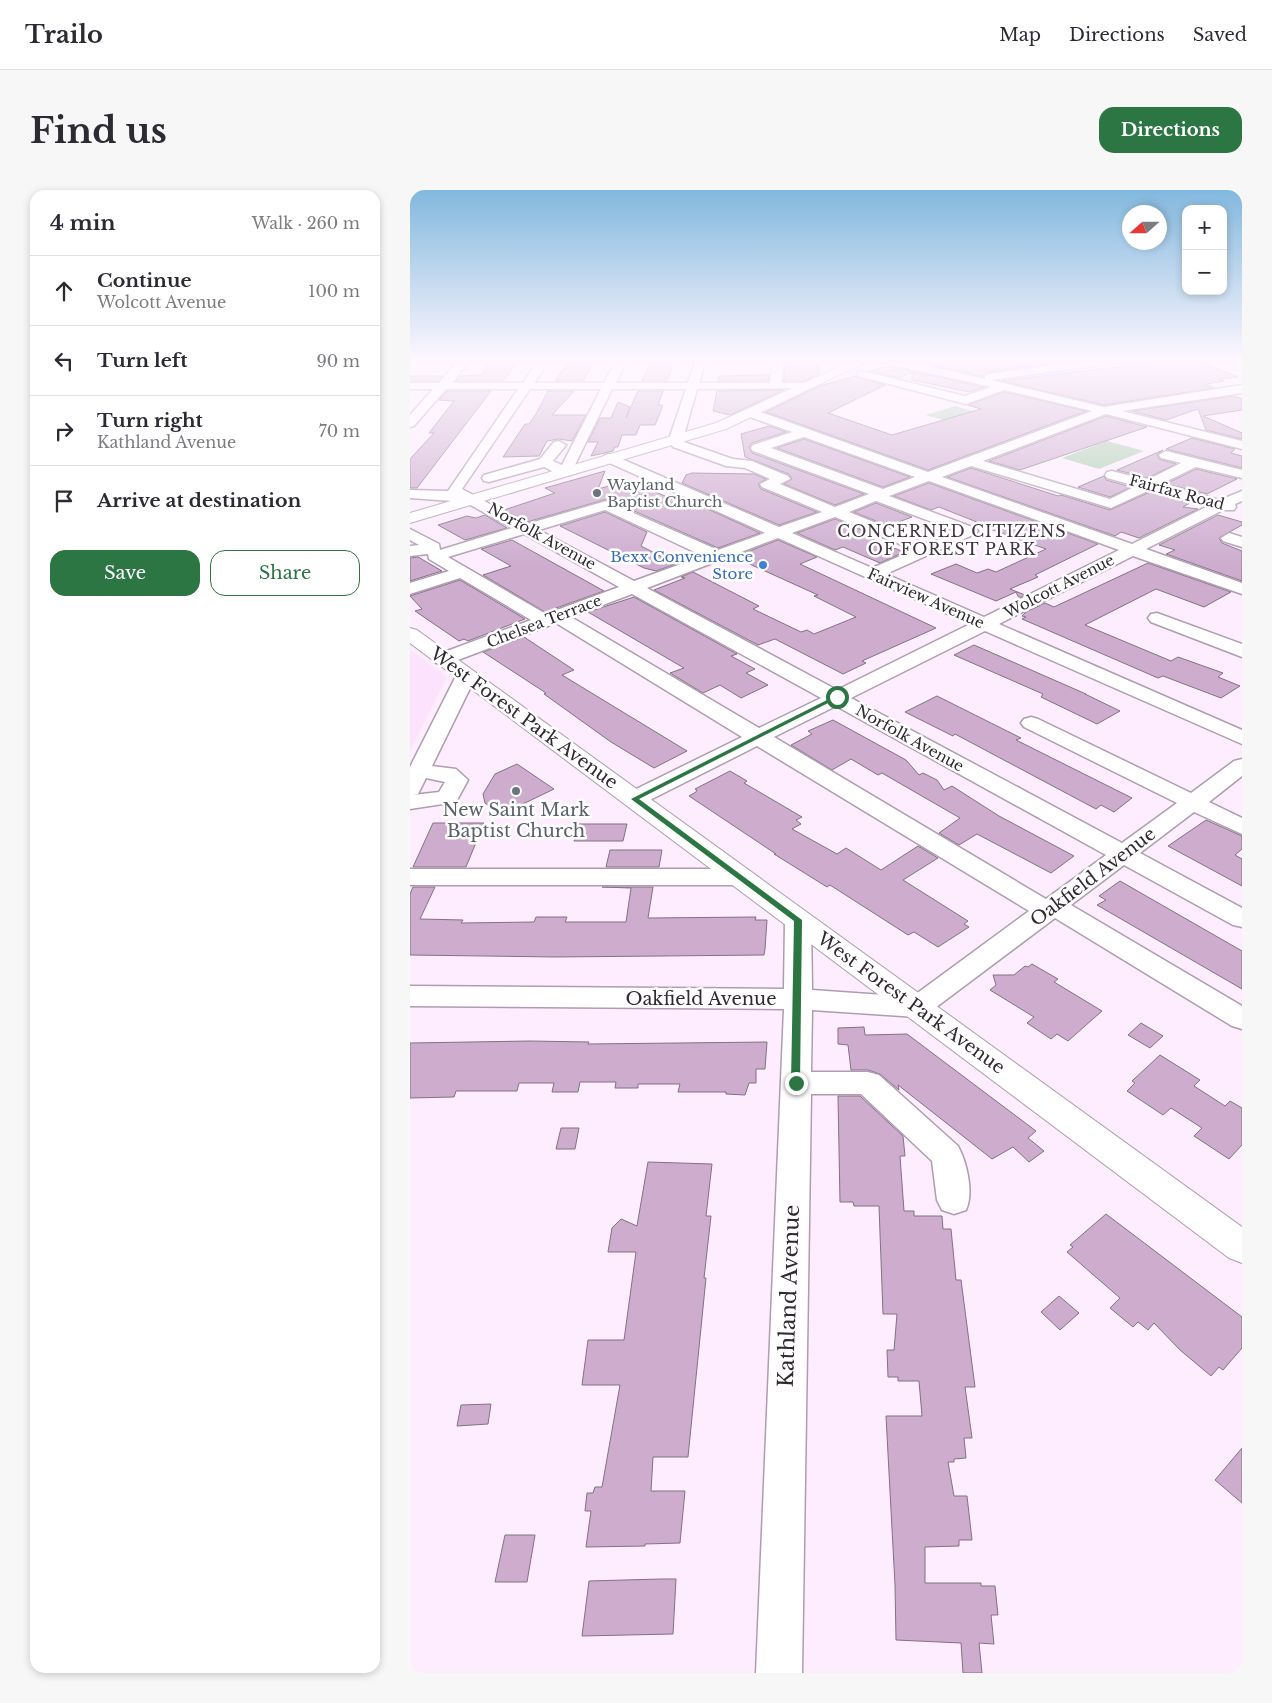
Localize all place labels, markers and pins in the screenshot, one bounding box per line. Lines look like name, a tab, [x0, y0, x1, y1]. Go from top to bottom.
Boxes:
place label: Wayland Baptist Church	[606, 475, 722, 511]
marker: Wayland Baptist Church	[591, 487, 603, 499]
place label: Bexx Convenience Store	[610, 547, 753, 583]
marker: Bexx Convenience Store	[757, 559, 769, 571]
marker: New Saint Mark Baptist Church	[510, 785, 522, 797]
place label: New Saint Mark Baptist Church	[442, 799, 590, 842]

